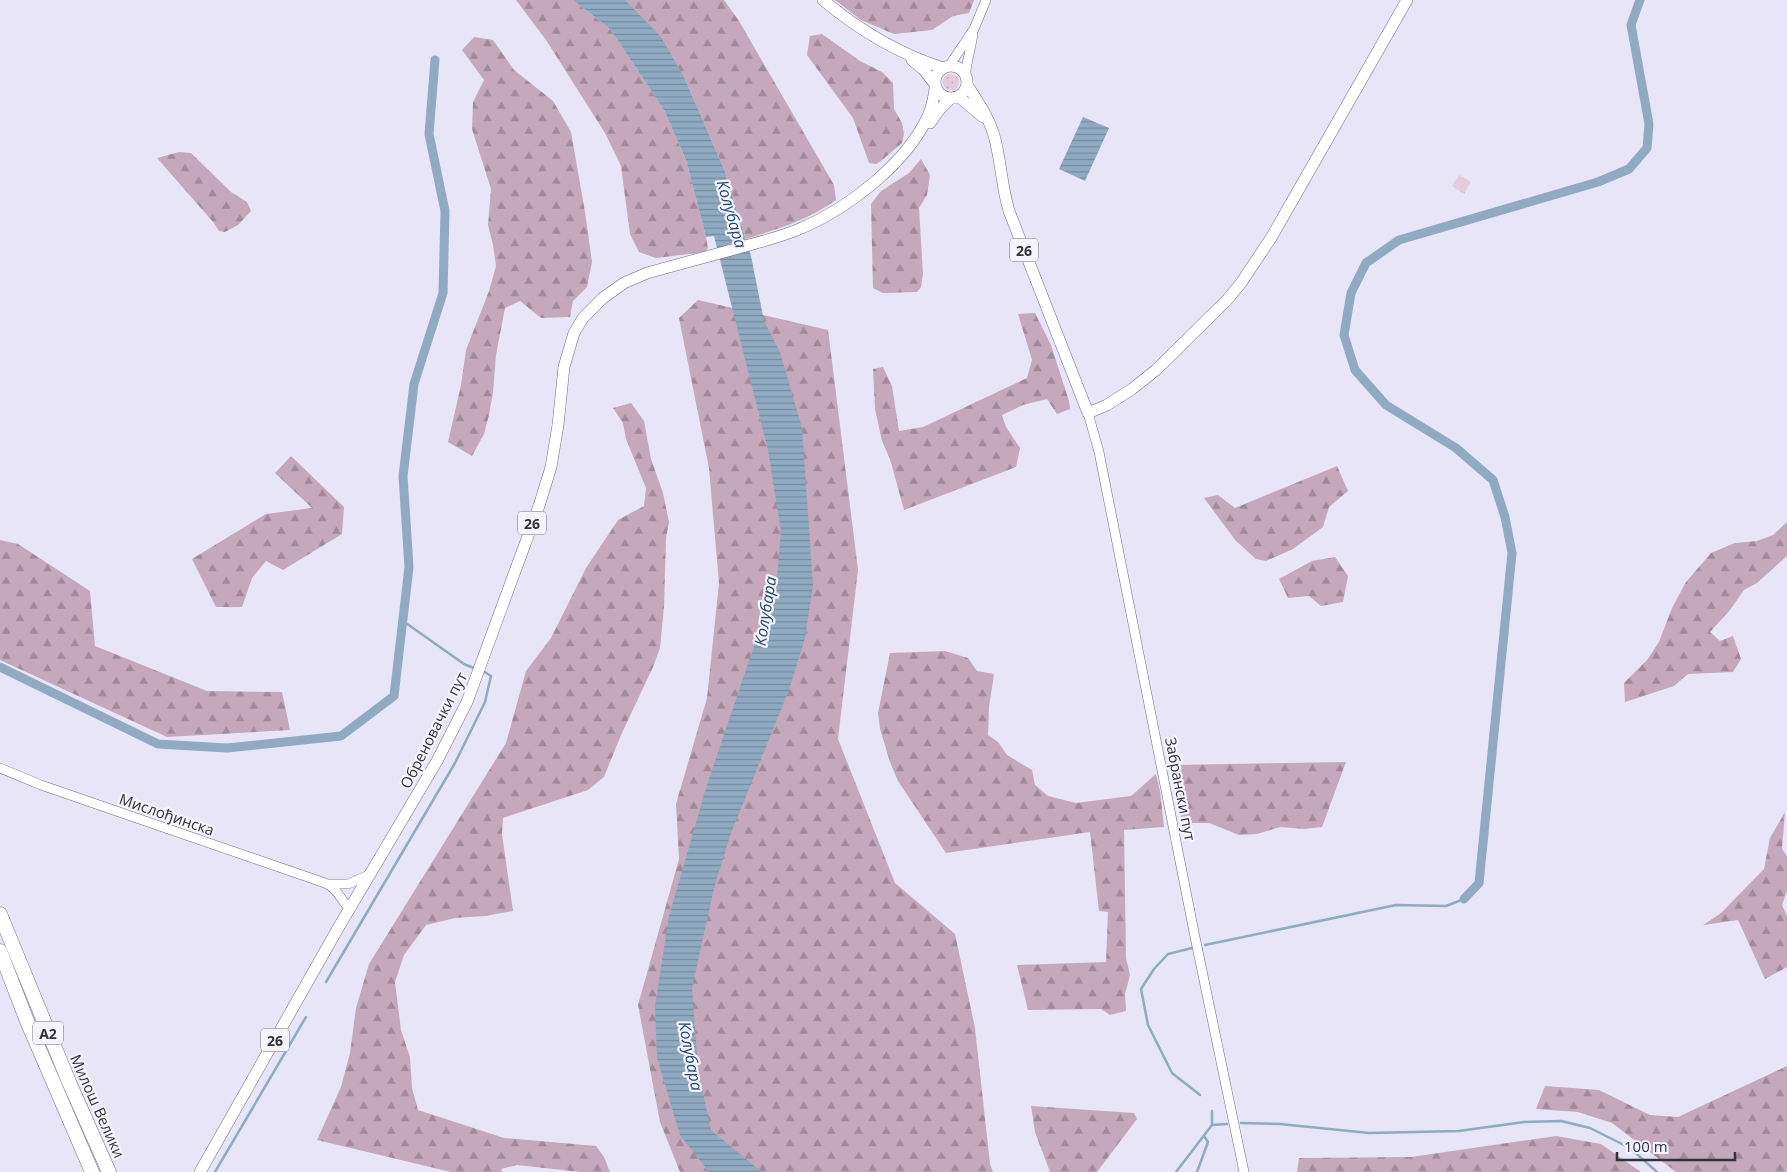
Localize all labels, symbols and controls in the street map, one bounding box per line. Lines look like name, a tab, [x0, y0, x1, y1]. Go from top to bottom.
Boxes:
water label: Колубара	[712, 177, 752, 251]
road number: 26	[1010, 238, 1038, 262]
road number: 26	[518, 512, 546, 534]
water label: Колубара	[749, 575, 781, 647]
street label: Обреновачки пут	[395, 669, 471, 791]
street label: Забрански пут	[1161, 735, 1201, 843]
street label: Мислођинска	[117, 788, 217, 840]
water label: Колубара	[674, 1020, 708, 1092]
road number: A2	[33, 1021, 63, 1044]
road number: 26	[261, 1028, 289, 1052]
street label: Милош Велики	[66, 1051, 130, 1161]
scale bar	[1617, 1130, 1734, 1162]
text: 100 m	[1624, 1136, 1668, 1156]

